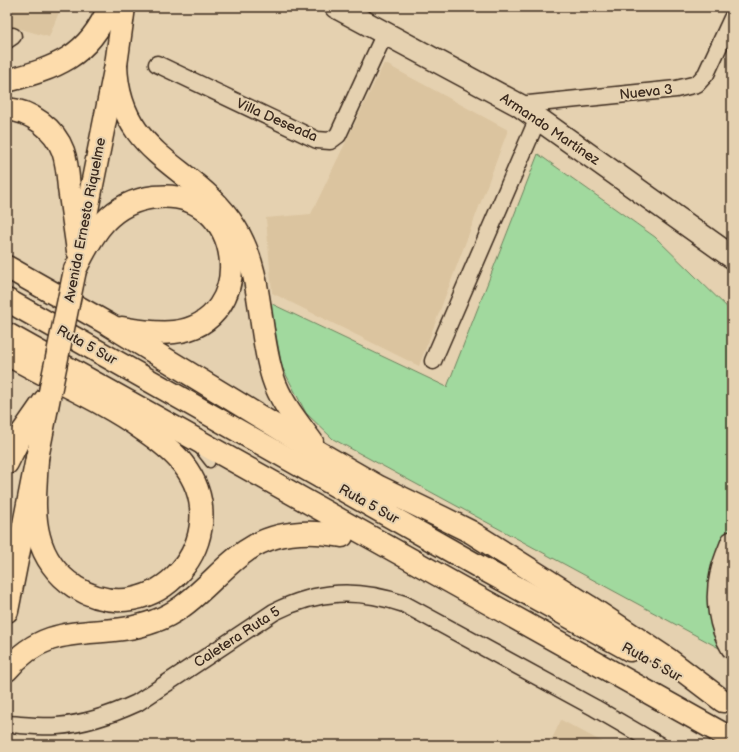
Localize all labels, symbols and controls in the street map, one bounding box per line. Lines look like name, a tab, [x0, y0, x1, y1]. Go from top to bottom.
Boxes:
street label: Nueva 3	[619, 81, 673, 103]
street label: Armando Martínez	[497, 89, 603, 169]
street label: Villa Deseada	[234, 95, 320, 146]
street label: Avenida Ernesto Riquelme	[61, 136, 109, 304]
street label: Ruta 5 Sur	[54, 322, 121, 369]
street label: Ruta 5 Sur	[336, 481, 403, 528]
street label: Caletera Ruta 5	[191, 603, 283, 671]
street label: Ruta 5 Sur	[619, 639, 686, 686]

